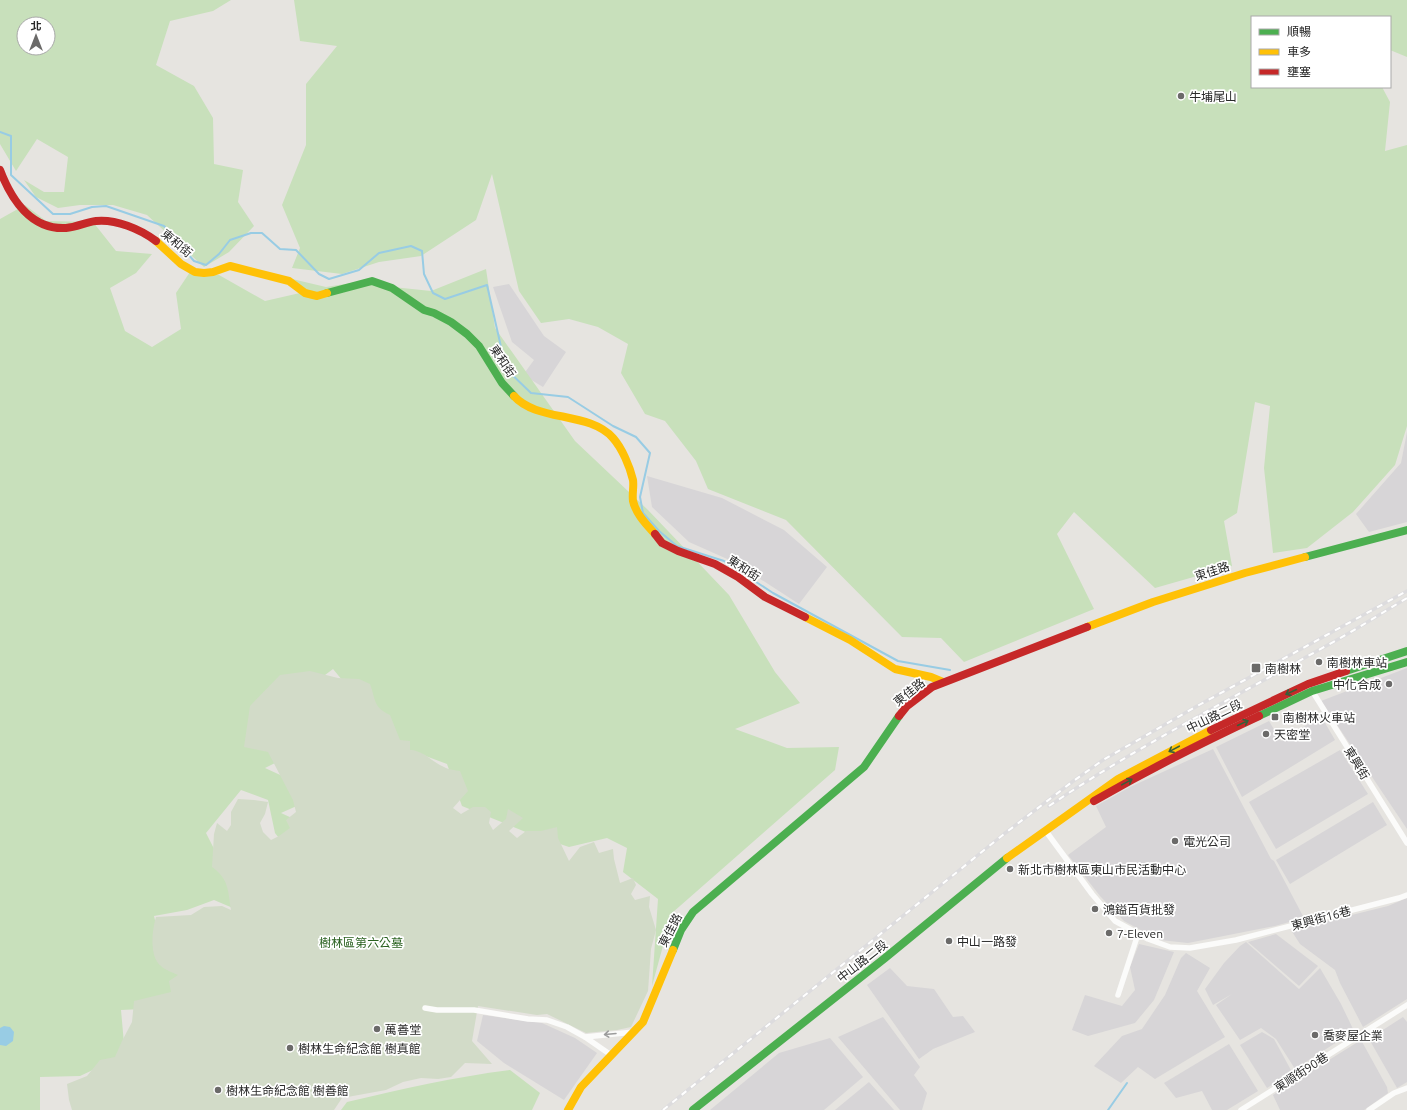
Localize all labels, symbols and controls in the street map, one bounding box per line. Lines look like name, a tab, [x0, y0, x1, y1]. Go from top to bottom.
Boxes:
north arrow	[16, 16, 56, 56]
legend	[1251, 16, 1391, 88]
text: 北	[31, 20, 42, 32]
text: 順暢	[1287, 25, 1311, 38]
text: 車多	[1287, 45, 1311, 58]
text: 壅塞	[1287, 65, 1311, 78]
place label: 牛埔尾山	[1189, 90, 1237, 103]
marker: 牛埔尾山	[1176, 91, 1186, 101]
street label: 東和街	[159, 226, 195, 260]
street label: 東和街	[488, 342, 518, 380]
street label: 東和街	[725, 553, 763, 583]
street label: 東佳路	[1193, 559, 1231, 583]
place label: 南樹林車站	[1327, 656, 1387, 669]
marker: 南樹林車站	[1314, 657, 1324, 667]
marker: 南樹林	[1250, 662, 1262, 674]
place label: 南樹林	[1265, 662, 1301, 675]
street label: 東佳路	[891, 676, 927, 708]
place label: 中化合成	[1333, 678, 1381, 691]
marker: 中化合成	[1384, 679, 1394, 689]
one-way arrow	[1285, 689, 1297, 696]
street label: 中山路二段	[1184, 697, 1244, 735]
place label: 南樹林火車站	[1283, 711, 1355, 724]
marker: 南樹林火車站	[1270, 712, 1280, 722]
one-way arrow	[1237, 719, 1249, 726]
place label: 天密堂	[1274, 728, 1310, 741]
marker: 天密堂	[1261, 729, 1271, 739]
street label: 東興街	[1342, 744, 1372, 782]
one-way arrow	[1168, 746, 1180, 753]
one-way arrow	[1121, 778, 1133, 786]
place label: 電光公司	[1183, 835, 1231, 848]
marker: 電光公司	[1170, 836, 1180, 846]
place label: 新北市樹林區東山市民活動中心	[1018, 863, 1186, 876]
marker: 新北市樹林區東山市民活動中心	[1005, 864, 1015, 874]
place label: 鴻鎰百貨批發	[1103, 903, 1175, 916]
marker: 鴻鎰百貨批發	[1090, 904, 1100, 914]
street label: 東興街16巷	[1290, 904, 1352, 932]
street label: 東佳路	[656, 911, 684, 949]
place label: 7-Eleven	[1117, 927, 1163, 940]
marker: 7-Eleven	[1104, 928, 1114, 938]
place label: 中山一路發	[957, 935, 1017, 948]
park label: 樹林區第六公墓	[319, 936, 403, 949]
marker: 中山一路發	[944, 936, 954, 946]
street label: 中山路二段	[834, 937, 890, 985]
place label: 萬善堂	[385, 1023, 421, 1036]
marker: 萬善堂	[372, 1024, 382, 1034]
place label: 喬麥屋企業	[1323, 1029, 1383, 1042]
one-way arrow	[604, 1030, 617, 1038]
marker: 喬麥屋企業	[1310, 1030, 1320, 1040]
place label: 樹林生命紀念館 樹真館	[298, 1042, 421, 1055]
marker: 樹林生命紀念館 樹真館	[285, 1043, 295, 1053]
street label: 東順街90巷	[1272, 1050, 1330, 1094]
place label: 樹林生命紀念館 樹善館	[226, 1084, 349, 1097]
marker: 樹林生命紀念館 樹善館	[213, 1085, 223, 1095]

